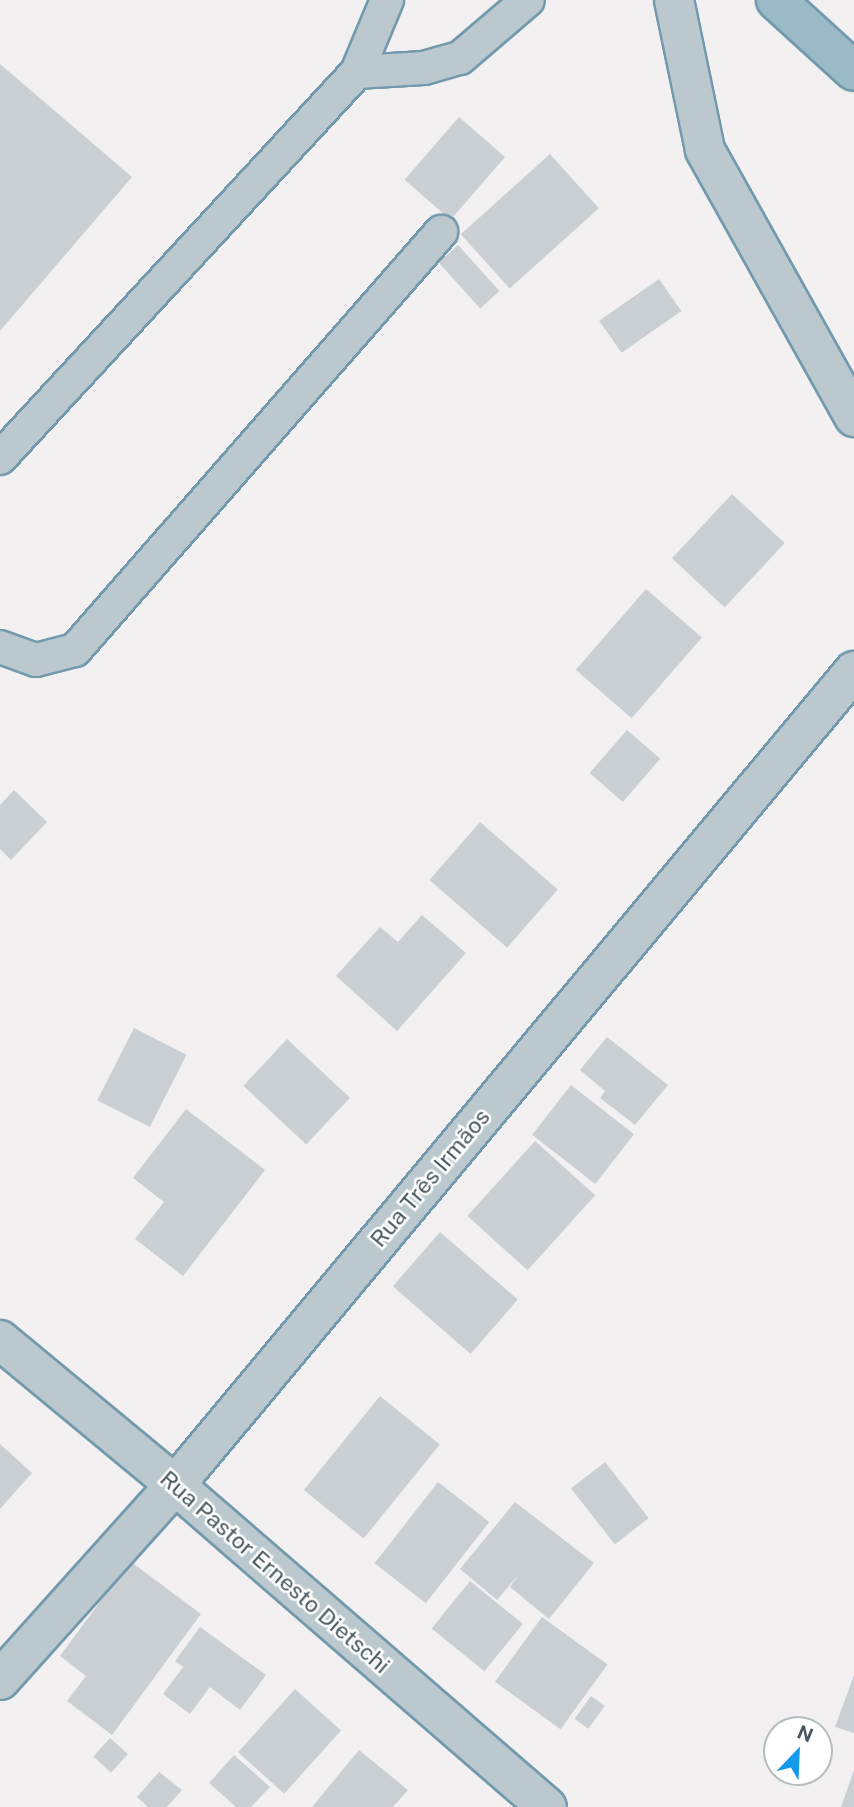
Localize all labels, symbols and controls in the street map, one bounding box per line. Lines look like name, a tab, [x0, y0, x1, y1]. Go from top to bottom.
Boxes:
street label: Rua Três Irmãos	[364, 1103, 496, 1253]
street label: Rua Pastor Ernesto Dietschi	[154, 1465, 396, 1679]
north arrow	[763, 1716, 833, 1786]
text: N	[794, 1720, 817, 1747]

